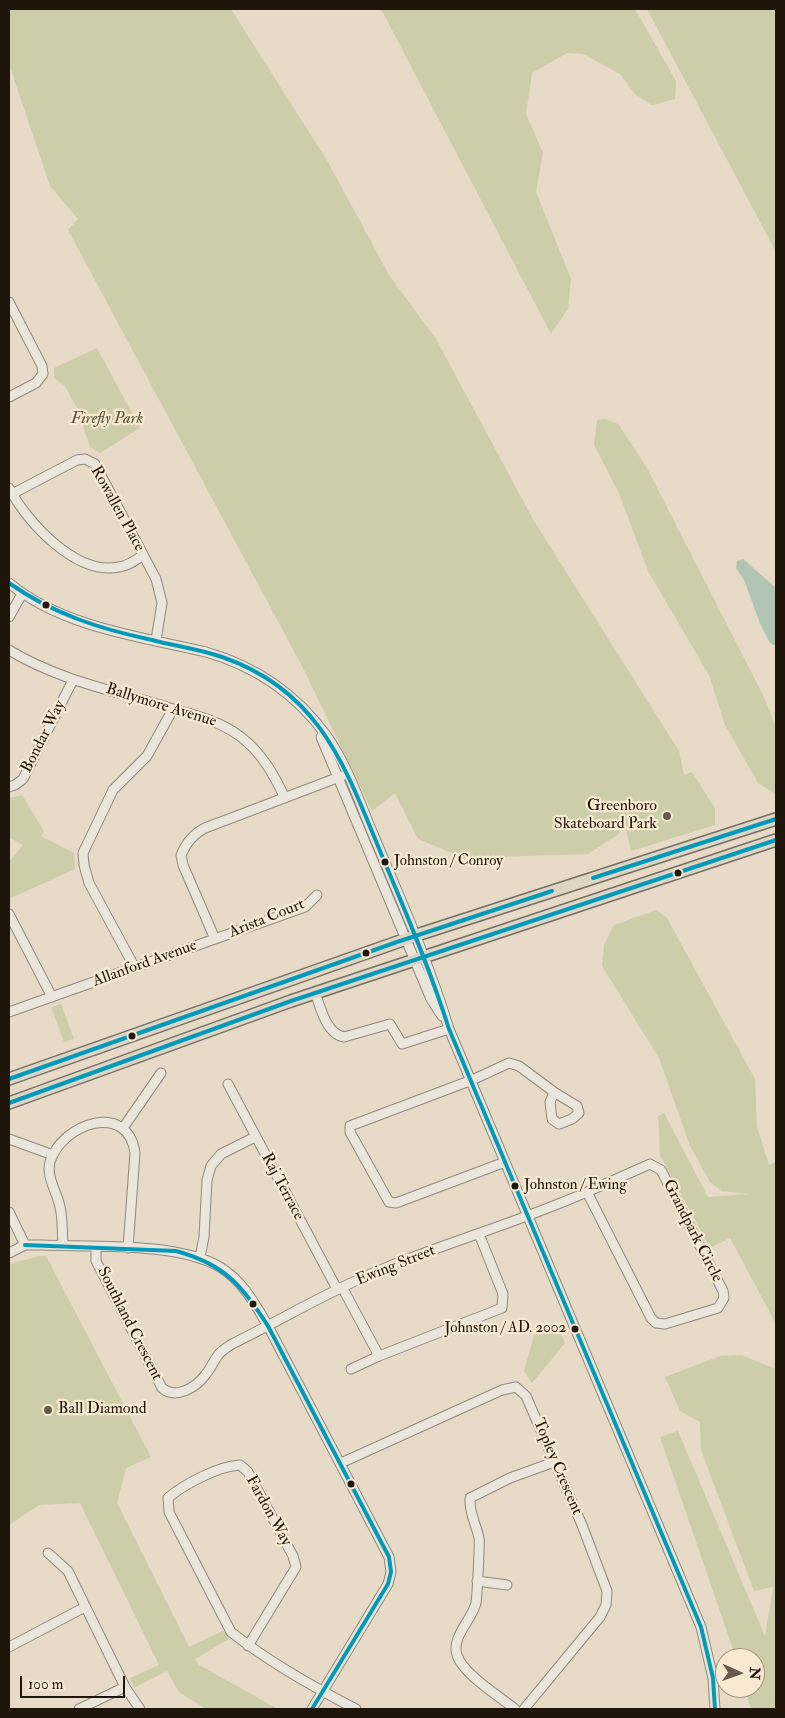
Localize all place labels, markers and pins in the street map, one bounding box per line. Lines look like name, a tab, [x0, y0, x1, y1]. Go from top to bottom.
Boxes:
unlabelled marker	[41, 600, 51, 610]
place label: Greenboro Skateboard Park	[554, 797, 657, 835]
marker: Greenboro Skateboard Park	[661, 810, 673, 822]
place label: Johnston / Conroy	[394, 853, 503, 871]
marker: Johnston / Conroy	[380, 857, 390, 867]
unlabelled marker	[673, 868, 683, 878]
unlabelled marker	[361, 948, 371, 958]
unlabelled marker	[127, 1031, 137, 1041]
place label: Johnston / Ewing	[524, 1177, 627, 1195]
marker: Johnston / Ewing	[510, 1181, 520, 1191]
unlabelled marker	[248, 1299, 258, 1309]
place label: Johnston / AD. 2002	[444, 1320, 566, 1338]
marker: Johnston / AD. 2002	[570, 1324, 580, 1334]
place label: Ball Diamond	[58, 1400, 147, 1420]
marker: Ball Diamond	[42, 1404, 54, 1416]
unlabelled marker	[346, 1479, 356, 1489]

